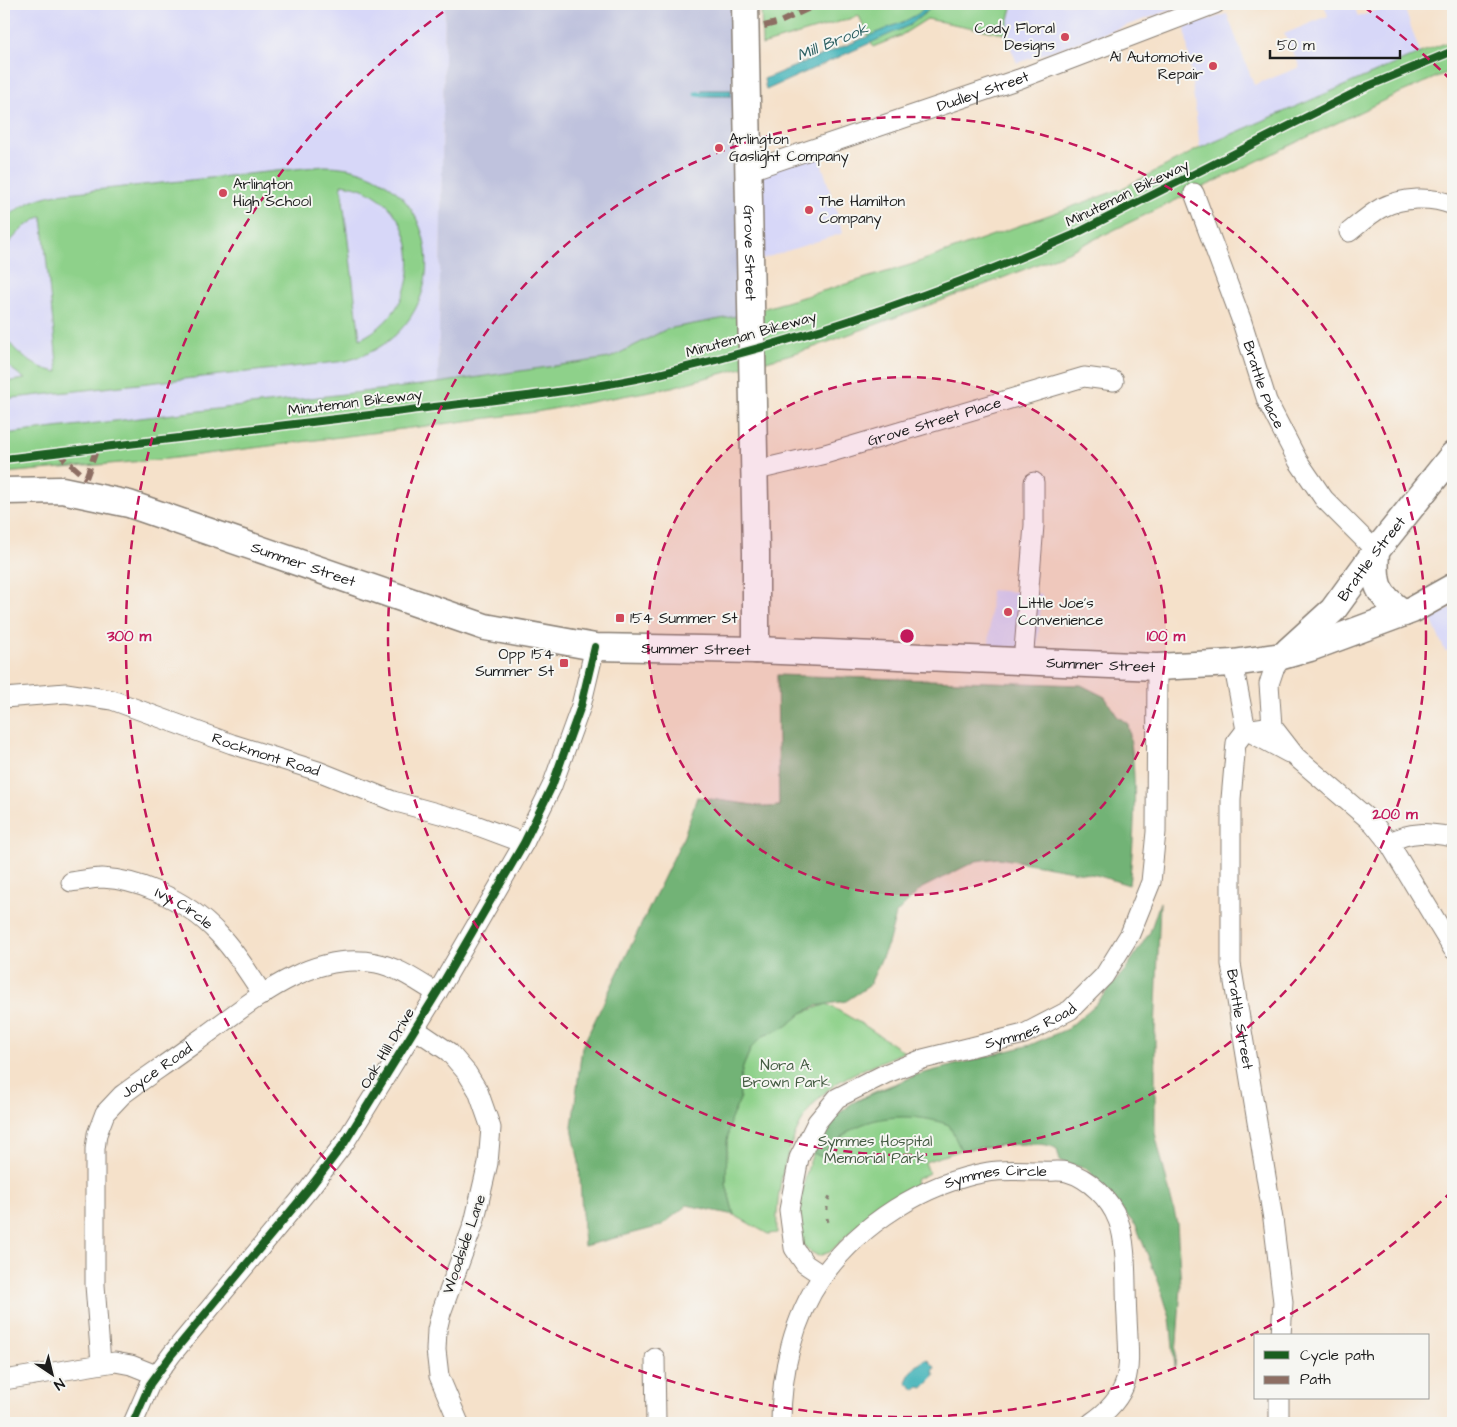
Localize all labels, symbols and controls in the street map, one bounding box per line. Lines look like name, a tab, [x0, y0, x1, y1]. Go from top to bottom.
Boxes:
water label: Mill Brook	[793, 17, 872, 66]
place label: Cody Floral Designs	[975, 18, 1055, 57]
scale bar	[1270, 28, 1400, 60]
marker: Cody Floral Designs	[1059, 31, 1071, 43]
text: 50 m	[1277, 35, 1315, 56]
place label: A1 Automotive Repair	[1109, 47, 1203, 85]
marker: A1 Automotive Repair	[1207, 60, 1219, 72]
street label: Dudley Street	[934, 66, 1032, 117]
place label: Arlington Gaslight Company	[729, 129, 849, 168]
marker: Arlington Gaslight Company	[713, 142, 725, 154]
street label: Minuteman Bikeway	[1062, 154, 1193, 233]
place label: Arlington High School	[233, 174, 311, 213]
marker: Arlington High School	[217, 187, 229, 199]
place label: The Hamilton Company	[819, 191, 905, 230]
marker: The Hamilton Company	[803, 204, 815, 216]
street label: Grove Street	[738, 205, 761, 301]
street label: Minuteman Bikeway	[683, 306, 819, 364]
street label: Brattle Place	[1238, 338, 1290, 432]
street label: Minuteman Bikeway	[287, 384, 423, 422]
street label: Grove Street Place	[865, 392, 1004, 452]
street label: Brattle Street	[1333, 512, 1411, 606]
street label: Summer Street	[248, 537, 358, 593]
place label: Little Joe's Convenience	[1018, 593, 1103, 631]
marker: Little Joe's Convenience	[1002, 606, 1014, 618]
place label: 154 Summer St	[630, 608, 737, 629]
marker: 154 Summer St	[614, 612, 626, 624]
text: 300 m	[106, 626, 151, 647]
text: 100 m	[1147, 626, 1186, 647]
centre of rings	[898, 627, 916, 645]
street label: Summer Street	[641, 638, 751, 661]
place label: Opp 154 Summer St	[475, 644, 554, 682]
street label: Summer Street	[1046, 652, 1156, 678]
marker: Opp 154 Summer St	[558, 657, 570, 669]
street label: Rockmont Road	[209, 728, 323, 782]
text: 200 m	[1371, 804, 1418, 825]
street label: Ivy Circle	[152, 882, 218, 934]
street label: Brattle Street	[1221, 968, 1258, 1071]
street label: Symmes Road	[983, 999, 1082, 1054]
street label: Oak Hill Drive	[355, 1004, 420, 1093]
street label: Joyce Road	[117, 1038, 197, 1103]
park label: Nora A. Brown Park	[742, 1055, 830, 1093]
park label: Symmes Hospital Memorial Park	[818, 1131, 932, 1169]
street label: Symmes Circle	[941, 1160, 1048, 1194]
street label: Woodside Lane	[438, 1192, 491, 1297]
legend	[1254, 1334, 1430, 1400]
text: Cycle path	[1300, 1345, 1375, 1367]
north arrow	[28, 1350, 78, 1400]
text: Path	[1300, 1369, 1331, 1390]
text: N	[49, 1373, 68, 1395]

